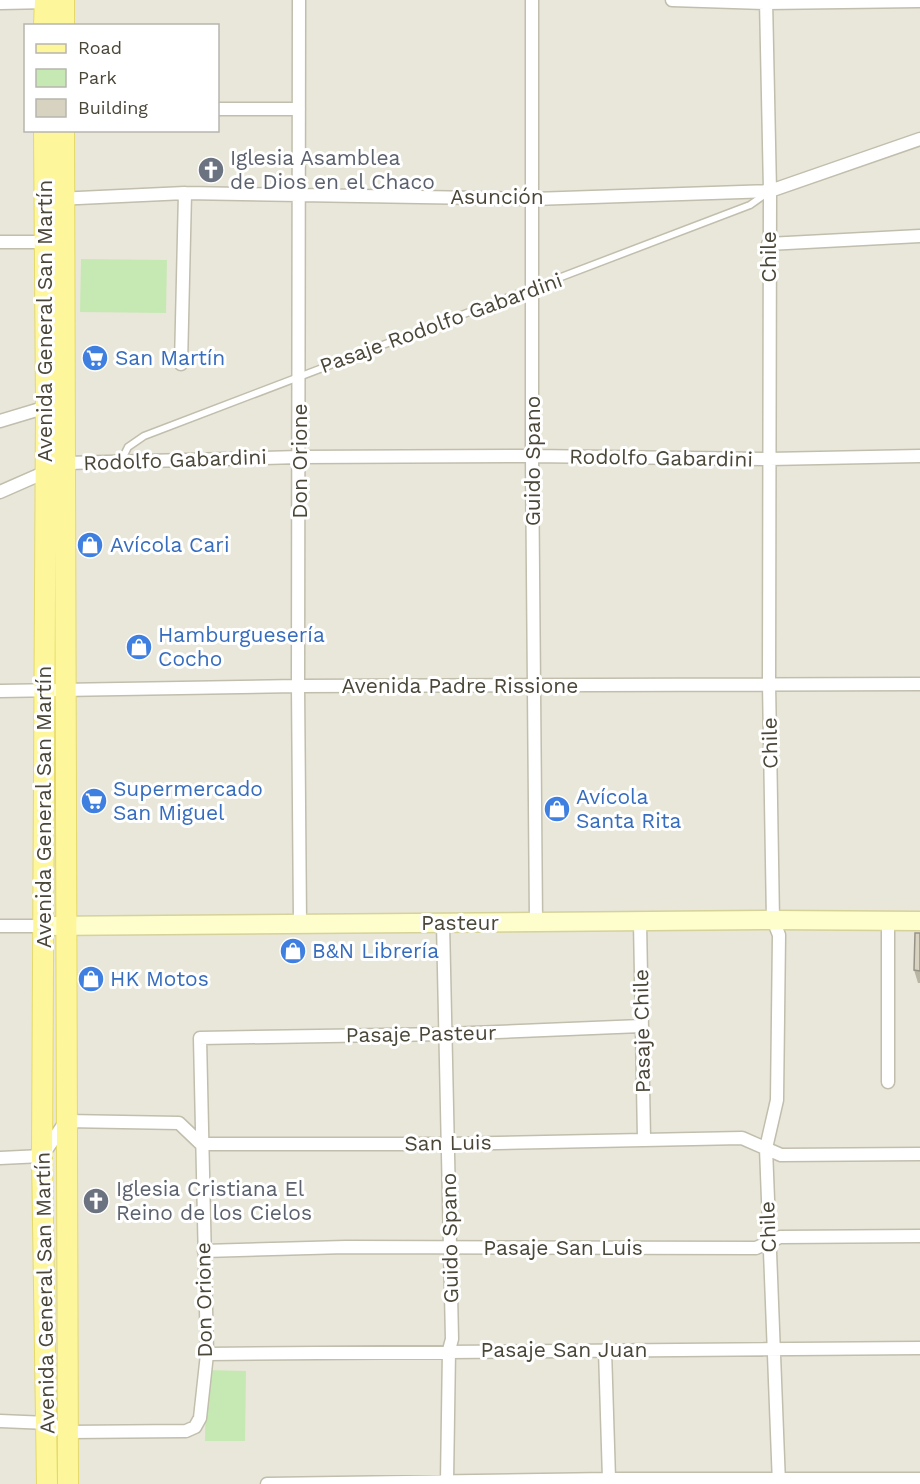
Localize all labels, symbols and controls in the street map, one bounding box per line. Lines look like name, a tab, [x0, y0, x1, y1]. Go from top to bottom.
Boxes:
legend	[24, 24, 219, 132]
text: Road	[78, 37, 122, 58]
text: Park	[78, 67, 117, 88]
text: Building	[78, 97, 148, 118]
place label: Iglesia Asamblea de Dios en el Chaco	[230, 145, 435, 194]
church icon: Iglesia Asamblea de Dios en el Chaco	[196, 155, 226, 185]
street label: Avenida General San Martín	[32, 180, 57, 462]
street label: Asunción	[450, 184, 544, 209]
street label: Chile	[756, 231, 781, 283]
street label: Pasaje Rodolfo Gabardini	[316, 267, 566, 378]
supermarket icon: San Martín	[80, 343, 110, 373]
place label: San Martín	[115, 345, 225, 370]
street label: Guido Spano	[520, 396, 545, 526]
street label: Don Orione	[287, 403, 312, 519]
street label: Rodolfo Gabardini	[569, 443, 753, 472]
street label: Rodolfo Gabardini	[83, 444, 267, 475]
shop icon: Avícola Cari	[75, 530, 105, 560]
place label: Avícola Cari	[110, 532, 229, 557]
place label: Hamburguesería Cocho	[158, 622, 325, 671]
shop icon: Hamburguesería Cocho	[124, 632, 154, 662]
street label: Avenida General San Martín	[31, 666, 56, 948]
street label: Avenida Padre Rissione	[342, 673, 578, 698]
street label: Chile	[757, 717, 782, 769]
place label: Supermercado San Miguel	[113, 776, 263, 825]
place label: Avícola Santa Rita	[576, 784, 682, 833]
supermarket icon: Supermercado San Miguel	[79, 786, 109, 816]
shop icon: Avícola Santa Rita	[542, 794, 572, 824]
street label: Pasteur	[421, 910, 500, 935]
shop icon: B&N Librería	[278, 936, 308, 966]
place label: B&N Librería	[312, 938, 439, 963]
shop icon: HK Motos	[76, 964, 106, 994]
place label: HK Motos	[110, 966, 209, 991]
street label: Pasaje Chile	[628, 969, 655, 1093]
street label: Pasaje Pasteur	[345, 1020, 497, 1047]
street label: San Luis	[404, 1129, 492, 1156]
street label: Avenida General San Martín	[30, 1152, 59, 1434]
street label: Guido Spano	[436, 1172, 463, 1304]
place label: Iglesia Cristiana El Reino de los Cielos	[116, 1176, 312, 1225]
church icon: Iglesia Cristiana El Reino de los Cielos	[81, 1186, 111, 1216]
street label: Chile	[754, 1201, 781, 1253]
street label: Pasaje San Luis	[483, 1235, 643, 1260]
street label: Don Orione	[190, 1242, 217, 1358]
street label: Pasaje San Juan	[481, 1337, 647, 1362]

